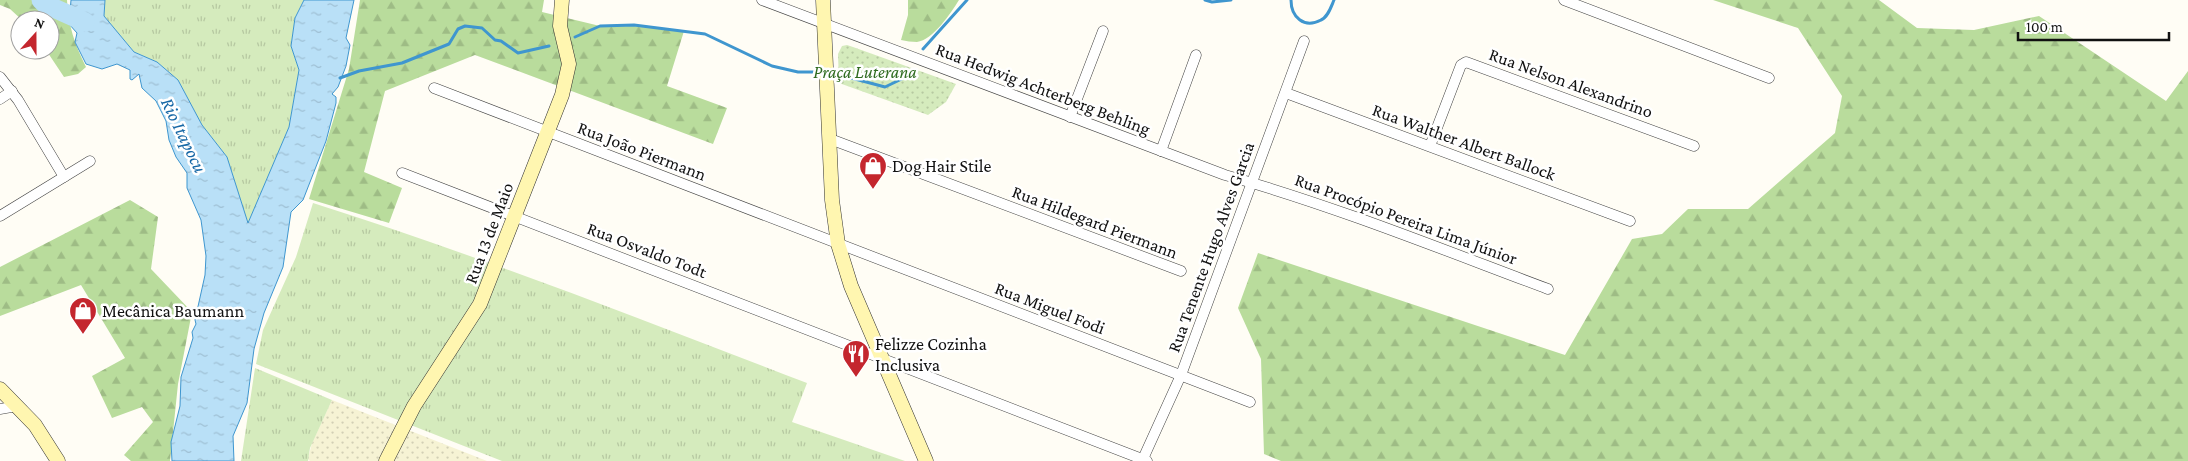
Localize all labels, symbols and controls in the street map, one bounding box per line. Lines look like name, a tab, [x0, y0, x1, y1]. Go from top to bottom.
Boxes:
north arrow	[10, 10, 60, 60]
scale bar	[2018, 10, 2169, 42]
text: N	[32, 14, 47, 32]
text: 100 m	[2026, 19, 2063, 35]
street label: Rua Hedwig Achterberg Behling	[933, 39, 1153, 139]
street label: Rua Nelson Alexandrino	[1486, 44, 1656, 122]
park label: Praça Luterana	[813, 62, 917, 82]
water label: Rio Itapocu	[157, 94, 211, 176]
street label: Rua Walther Albert Ballock	[1370, 100, 1559, 185]
street label: Rua João Piermann	[575, 117, 709, 185]
street label: Rua Tenente Hugo Alves Garcia	[1164, 139, 1258, 355]
shop icon: Dog Hair Stile	[858, 151, 888, 190]
place label: Dog Hair Stile	[892, 156, 991, 176]
street label: Rua Procópio Pereira Lima Júnior	[1292, 169, 1521, 269]
street label: Rua 13 de Maio	[461, 180, 517, 286]
street label: Rua Hildegard Piermann	[1009, 181, 1181, 263]
street label: Rua Osvaldo Todt	[584, 218, 711, 282]
street label: Rua Miguel Fodi	[992, 278, 1108, 338]
shop icon: Mecânica Baumann	[68, 296, 98, 335]
place label: Mecânica Baumann	[102, 301, 244, 321]
place label: Felizze Cozinha Inclusiva	[875, 334, 987, 375]
restaurant icon: Felizze Cozinha Inclusiva	[841, 339, 871, 378]

